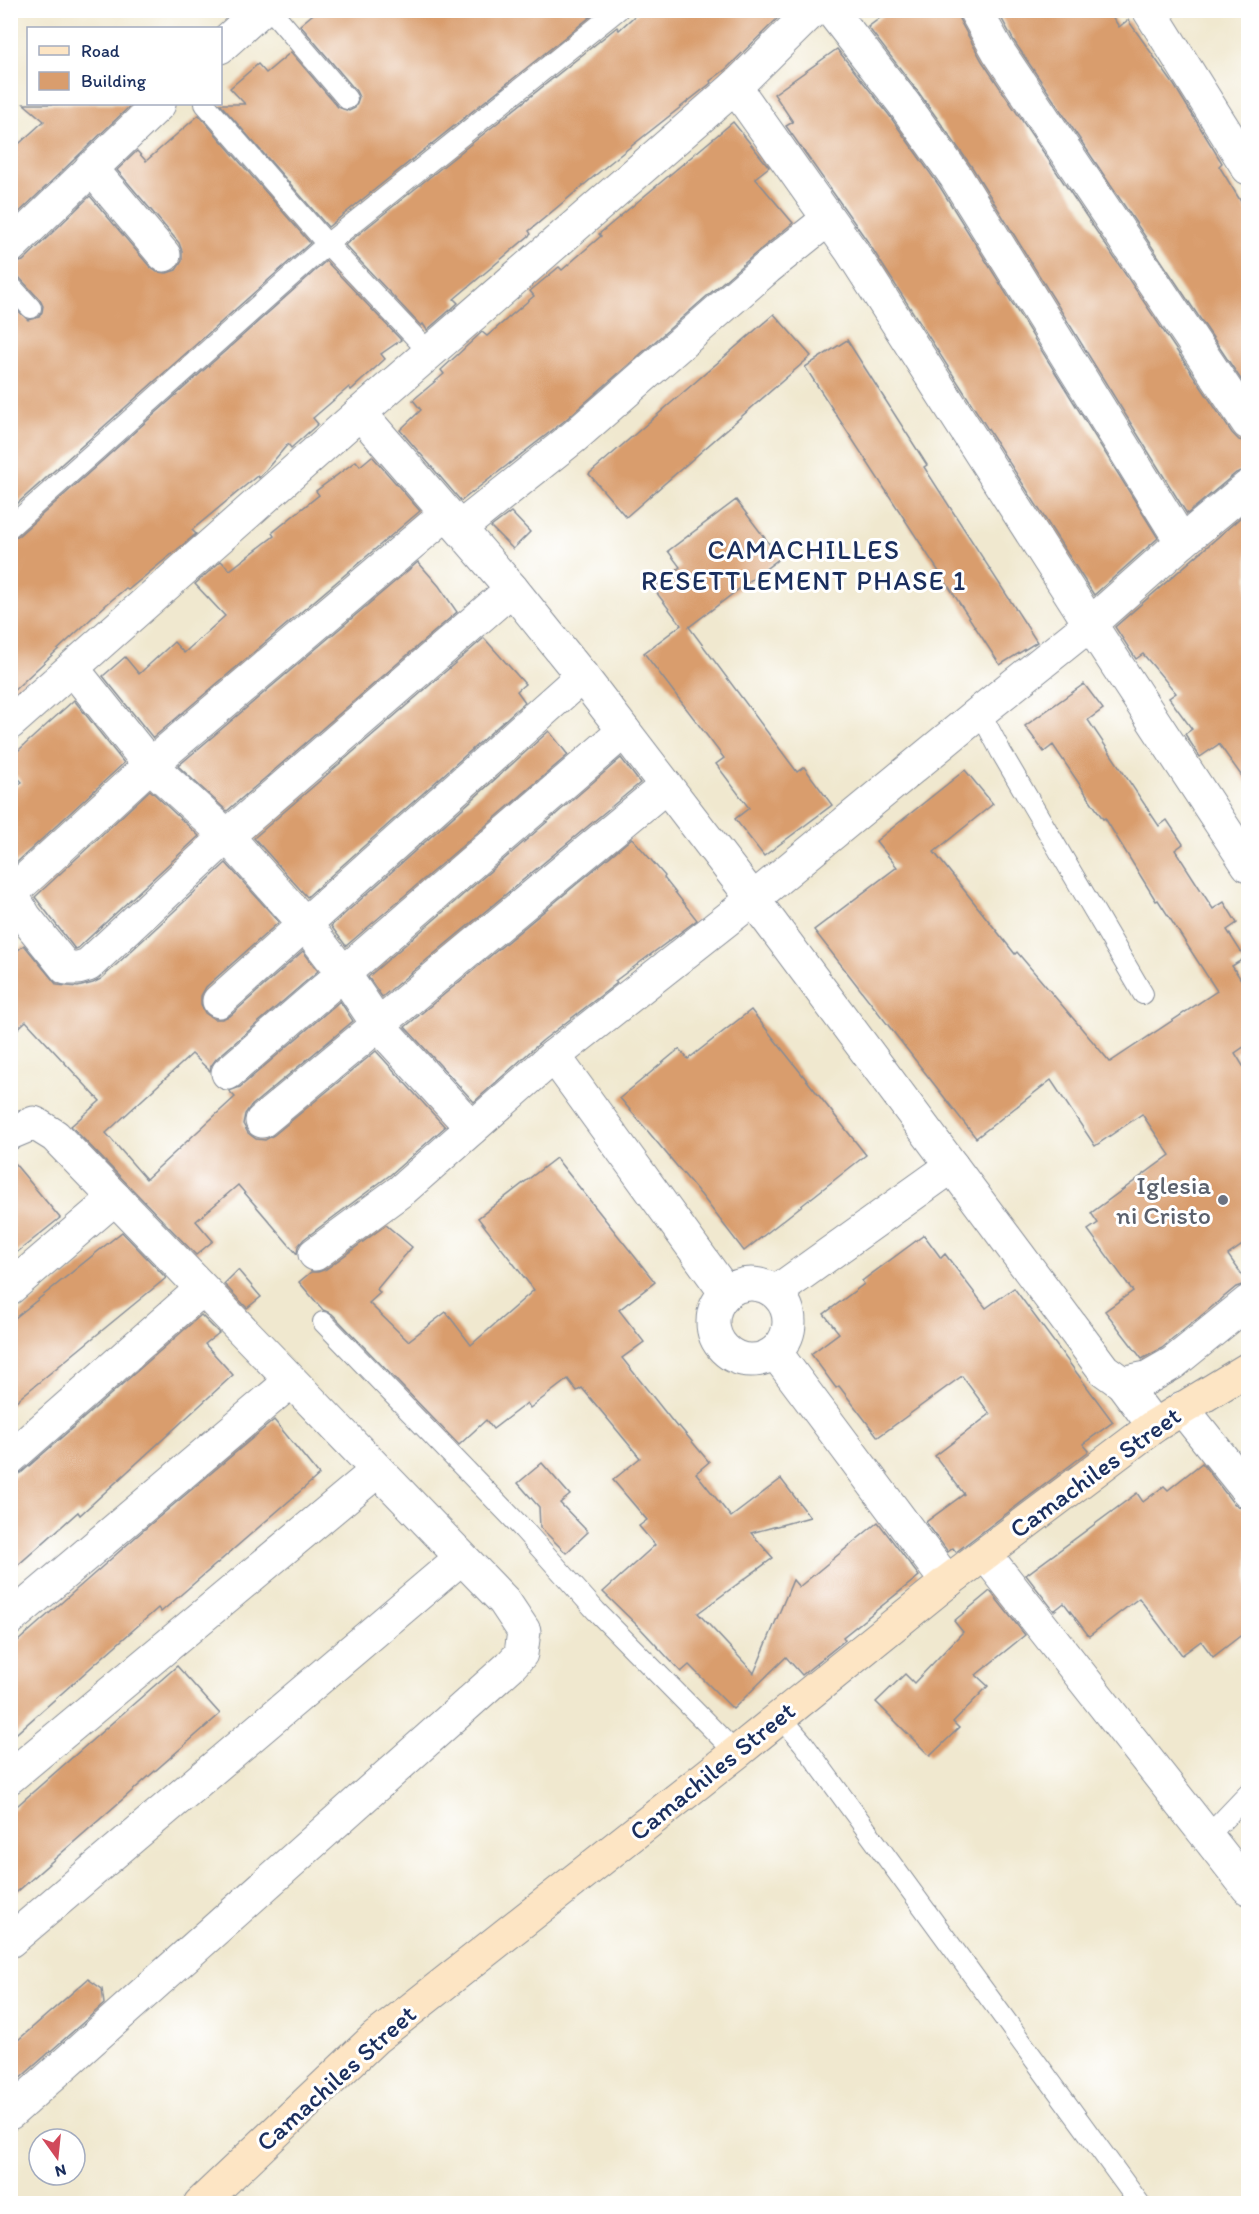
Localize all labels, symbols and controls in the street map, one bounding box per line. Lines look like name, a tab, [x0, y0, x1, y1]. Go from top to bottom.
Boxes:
legend	[27, 27, 222, 105]
text: Road	[81, 40, 120, 62]
text: Building	[81, 70, 147, 92]
district label: CAMACHILLES RESETTLEMENT PHASE 1	[641, 533, 967, 597]
place label: Iglesia ni Cristo	[1116, 1169, 1211, 1231]
marker: Iglesia ni Cristo	[1216, 1193, 1230, 1207]
street label: Camachiles Street	[1003, 1399, 1187, 1545]
street label: Camachiles Street	[623, 1694, 801, 1848]
street label: Camachiles Street	[250, 1998, 423, 2158]
north arrow	[27, 2127, 87, 2187]
text: N	[53, 2160, 68, 2182]

